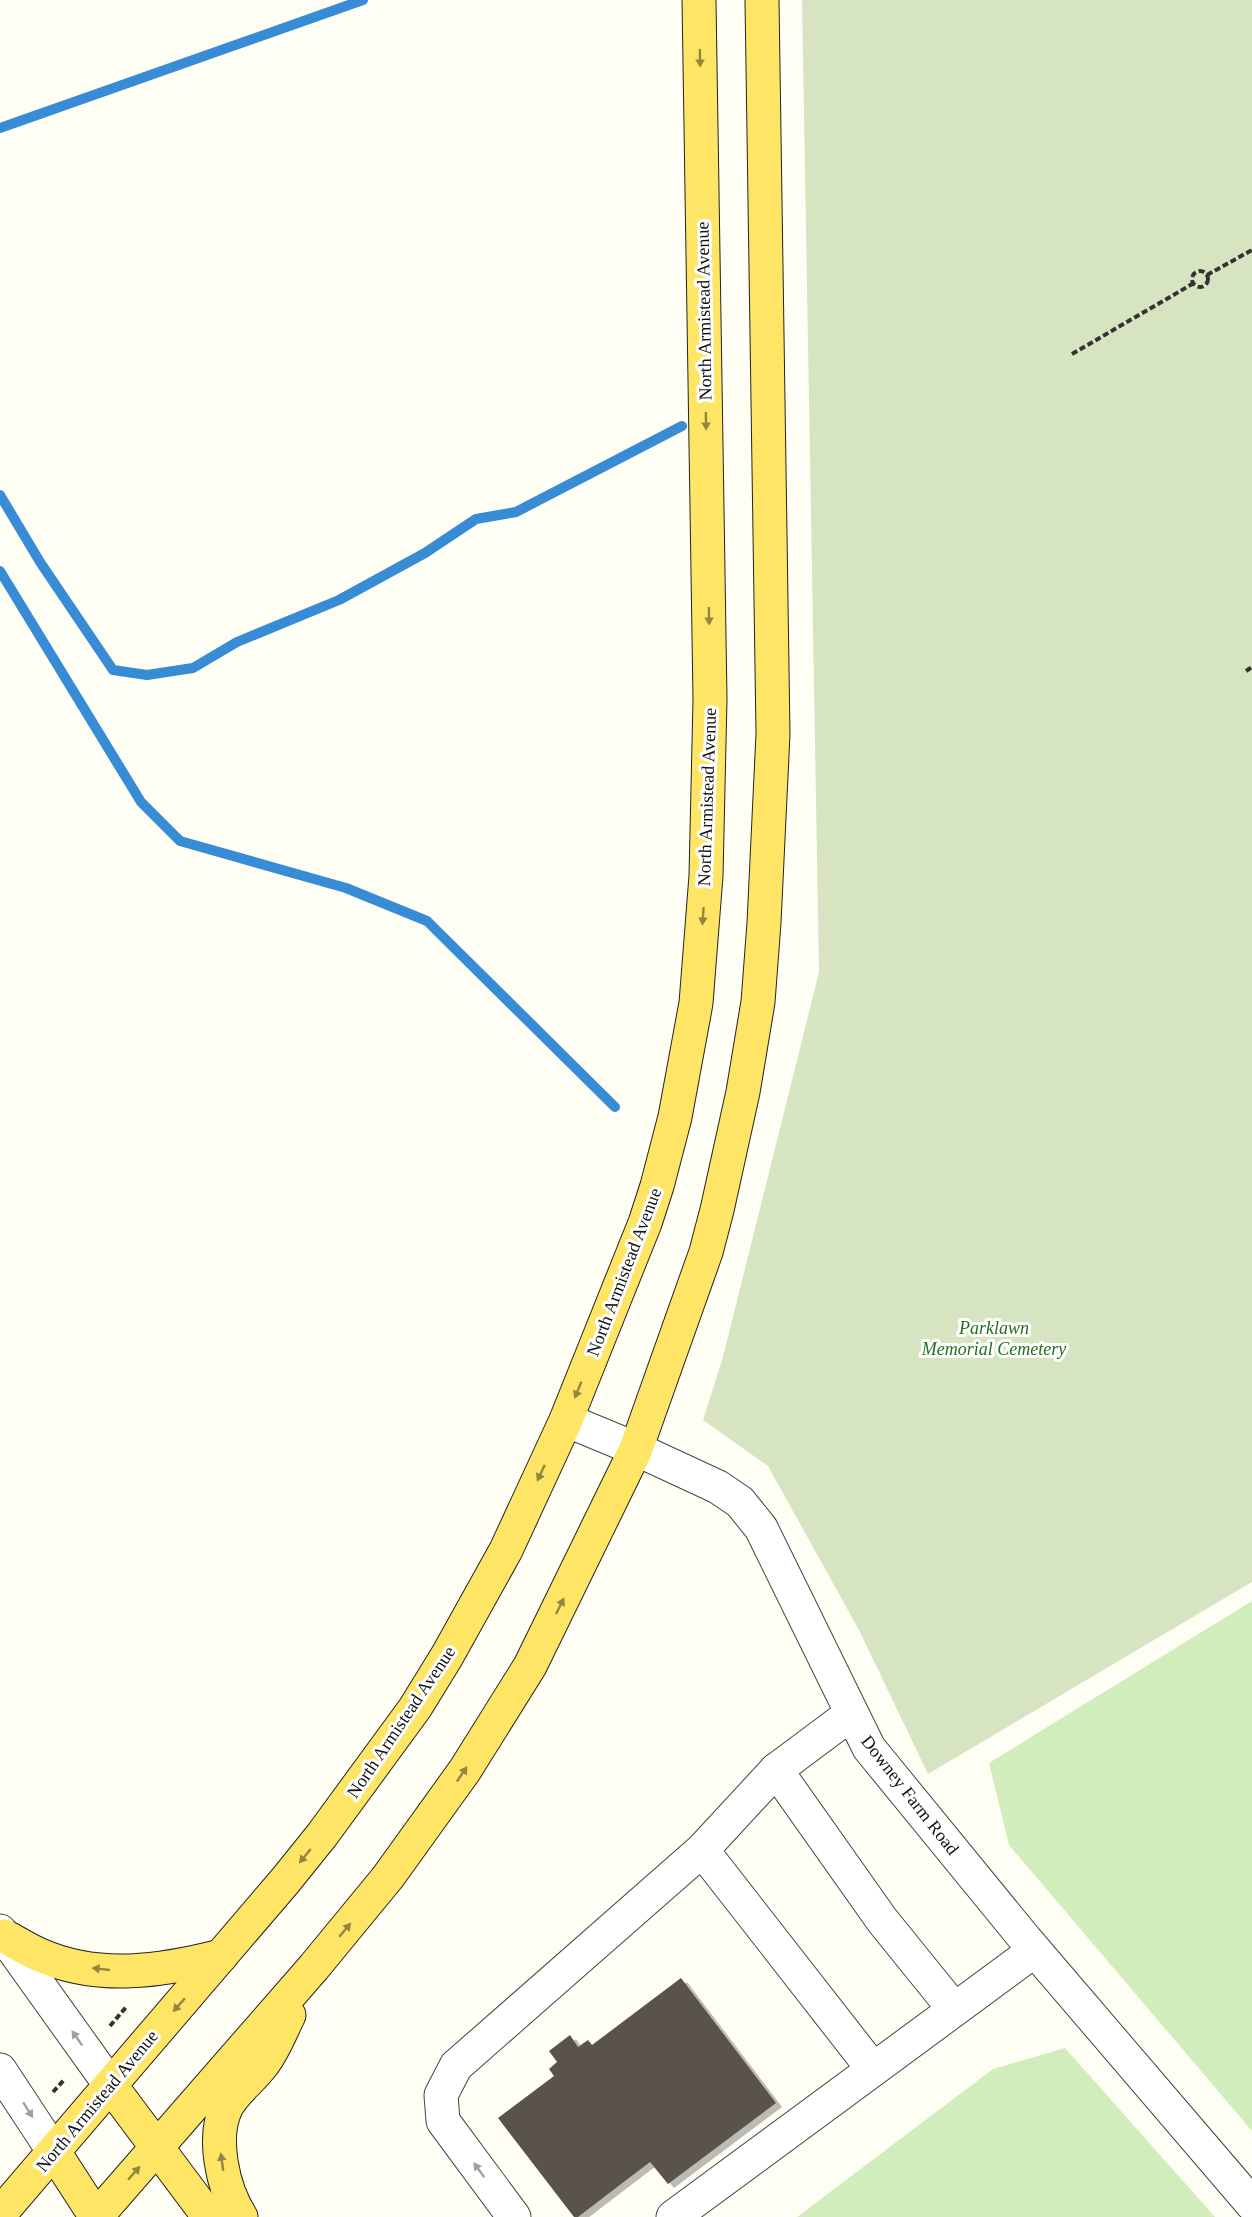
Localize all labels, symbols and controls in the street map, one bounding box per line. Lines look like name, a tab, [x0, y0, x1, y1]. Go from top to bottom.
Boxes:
one-way arrow	[695, 49, 705, 68]
street label: North Armistead Avenue	[692, 222, 716, 400]
one-way arrow	[701, 412, 711, 431]
one-way arrow	[704, 607, 714, 626]
street label: North Armistead Avenue	[694, 707, 720, 887]
one-way arrow	[698, 907, 708, 926]
street label: North Armistead Avenue	[583, 1185, 665, 1359]
park label: Parklawn Memorial Cemetery	[921, 1318, 1066, 1359]
one-way arrow	[573, 1381, 583, 1399]
one-way arrow	[537, 1465, 546, 1482]
one-way arrow	[555, 1597, 564, 1614]
street label: North Armistead Avenue	[343, 1642, 459, 1802]
street label: Downey Farm Road	[857, 1731, 963, 1859]
one-way arrow	[456, 1767, 468, 1783]
one-way arrow	[299, 1848, 312, 1864]
one-way arrow	[338, 1922, 351, 1938]
one-way arrow	[92, 1964, 111, 1974]
one-way arrow	[173, 1997, 186, 2012]
street label: North Armistead Avenue	[32, 2026, 162, 2176]
one-way arrow	[72, 2030, 83, 2046]
one-way arrow	[22, 2102, 34, 2118]
one-way arrow	[217, 2153, 226, 2172]
one-way arrow	[473, 2162, 485, 2178]
one-way arrow	[127, 2166, 140, 2181]

